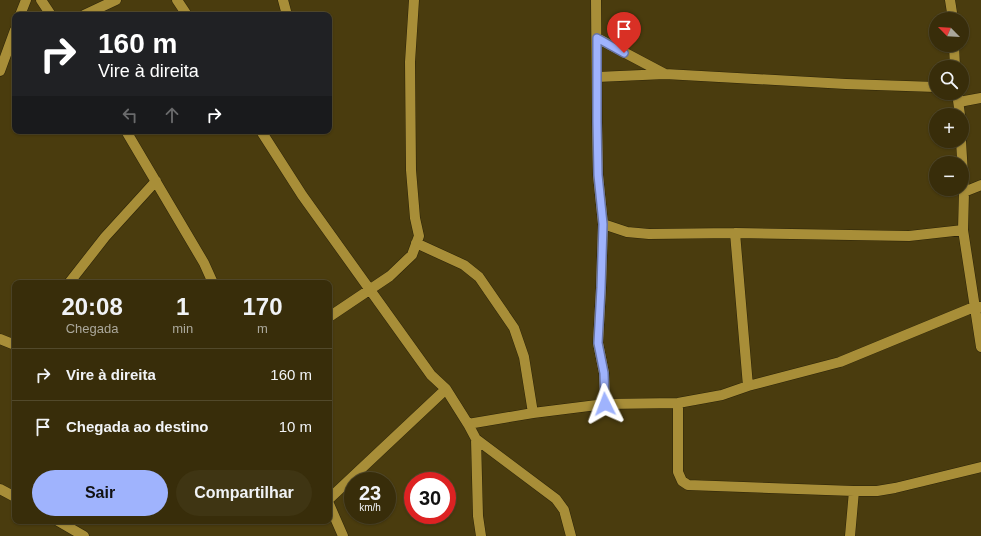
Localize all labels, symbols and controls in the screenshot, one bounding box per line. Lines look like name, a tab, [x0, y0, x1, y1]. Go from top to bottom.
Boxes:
pin	[607, 12, 641, 53]
north arrow	[929, 12, 969, 52]
map controls	[929, 12, 969, 196]
icon: arrive	[613, 18, 635, 40]
icon: right	[32, 28, 84, 80]
text: 160 m	[98, 28, 177, 59]
button: search	[929, 60, 969, 100]
text: Vire à direita	[98, 61, 199, 81]
icon: left	[119, 104, 141, 126]
icon: ahead	[161, 104, 183, 126]
icon: right	[203, 104, 225, 126]
button: +	[929, 108, 969, 148]
button: −	[929, 156, 969, 196]
text: 20:08	[61, 293, 123, 320]
text: 1	[176, 293, 189, 320]
text: 170	[243, 293, 283, 320]
text: Chegada	[66, 321, 118, 336]
text: min	[172, 321, 193, 336]
text: m	[257, 321, 268, 336]
icon: right	[32, 364, 54, 386]
text: Vire à direita	[66, 366, 156, 383]
text: 160 m	[270, 366, 312, 383]
position arrow	[584, 383, 626, 425]
icon: arrive	[32, 416, 54, 438]
text: Chegada ao destino	[66, 418, 209, 435]
text: 10 m	[279, 418, 312, 435]
button: Sair	[32, 470, 168, 516]
button: Compartilhar	[176, 470, 312, 516]
speed limit sign: 30	[404, 472, 456, 524]
text: 23	[359, 482, 381, 504]
text: km/h	[359, 502, 381, 513]

